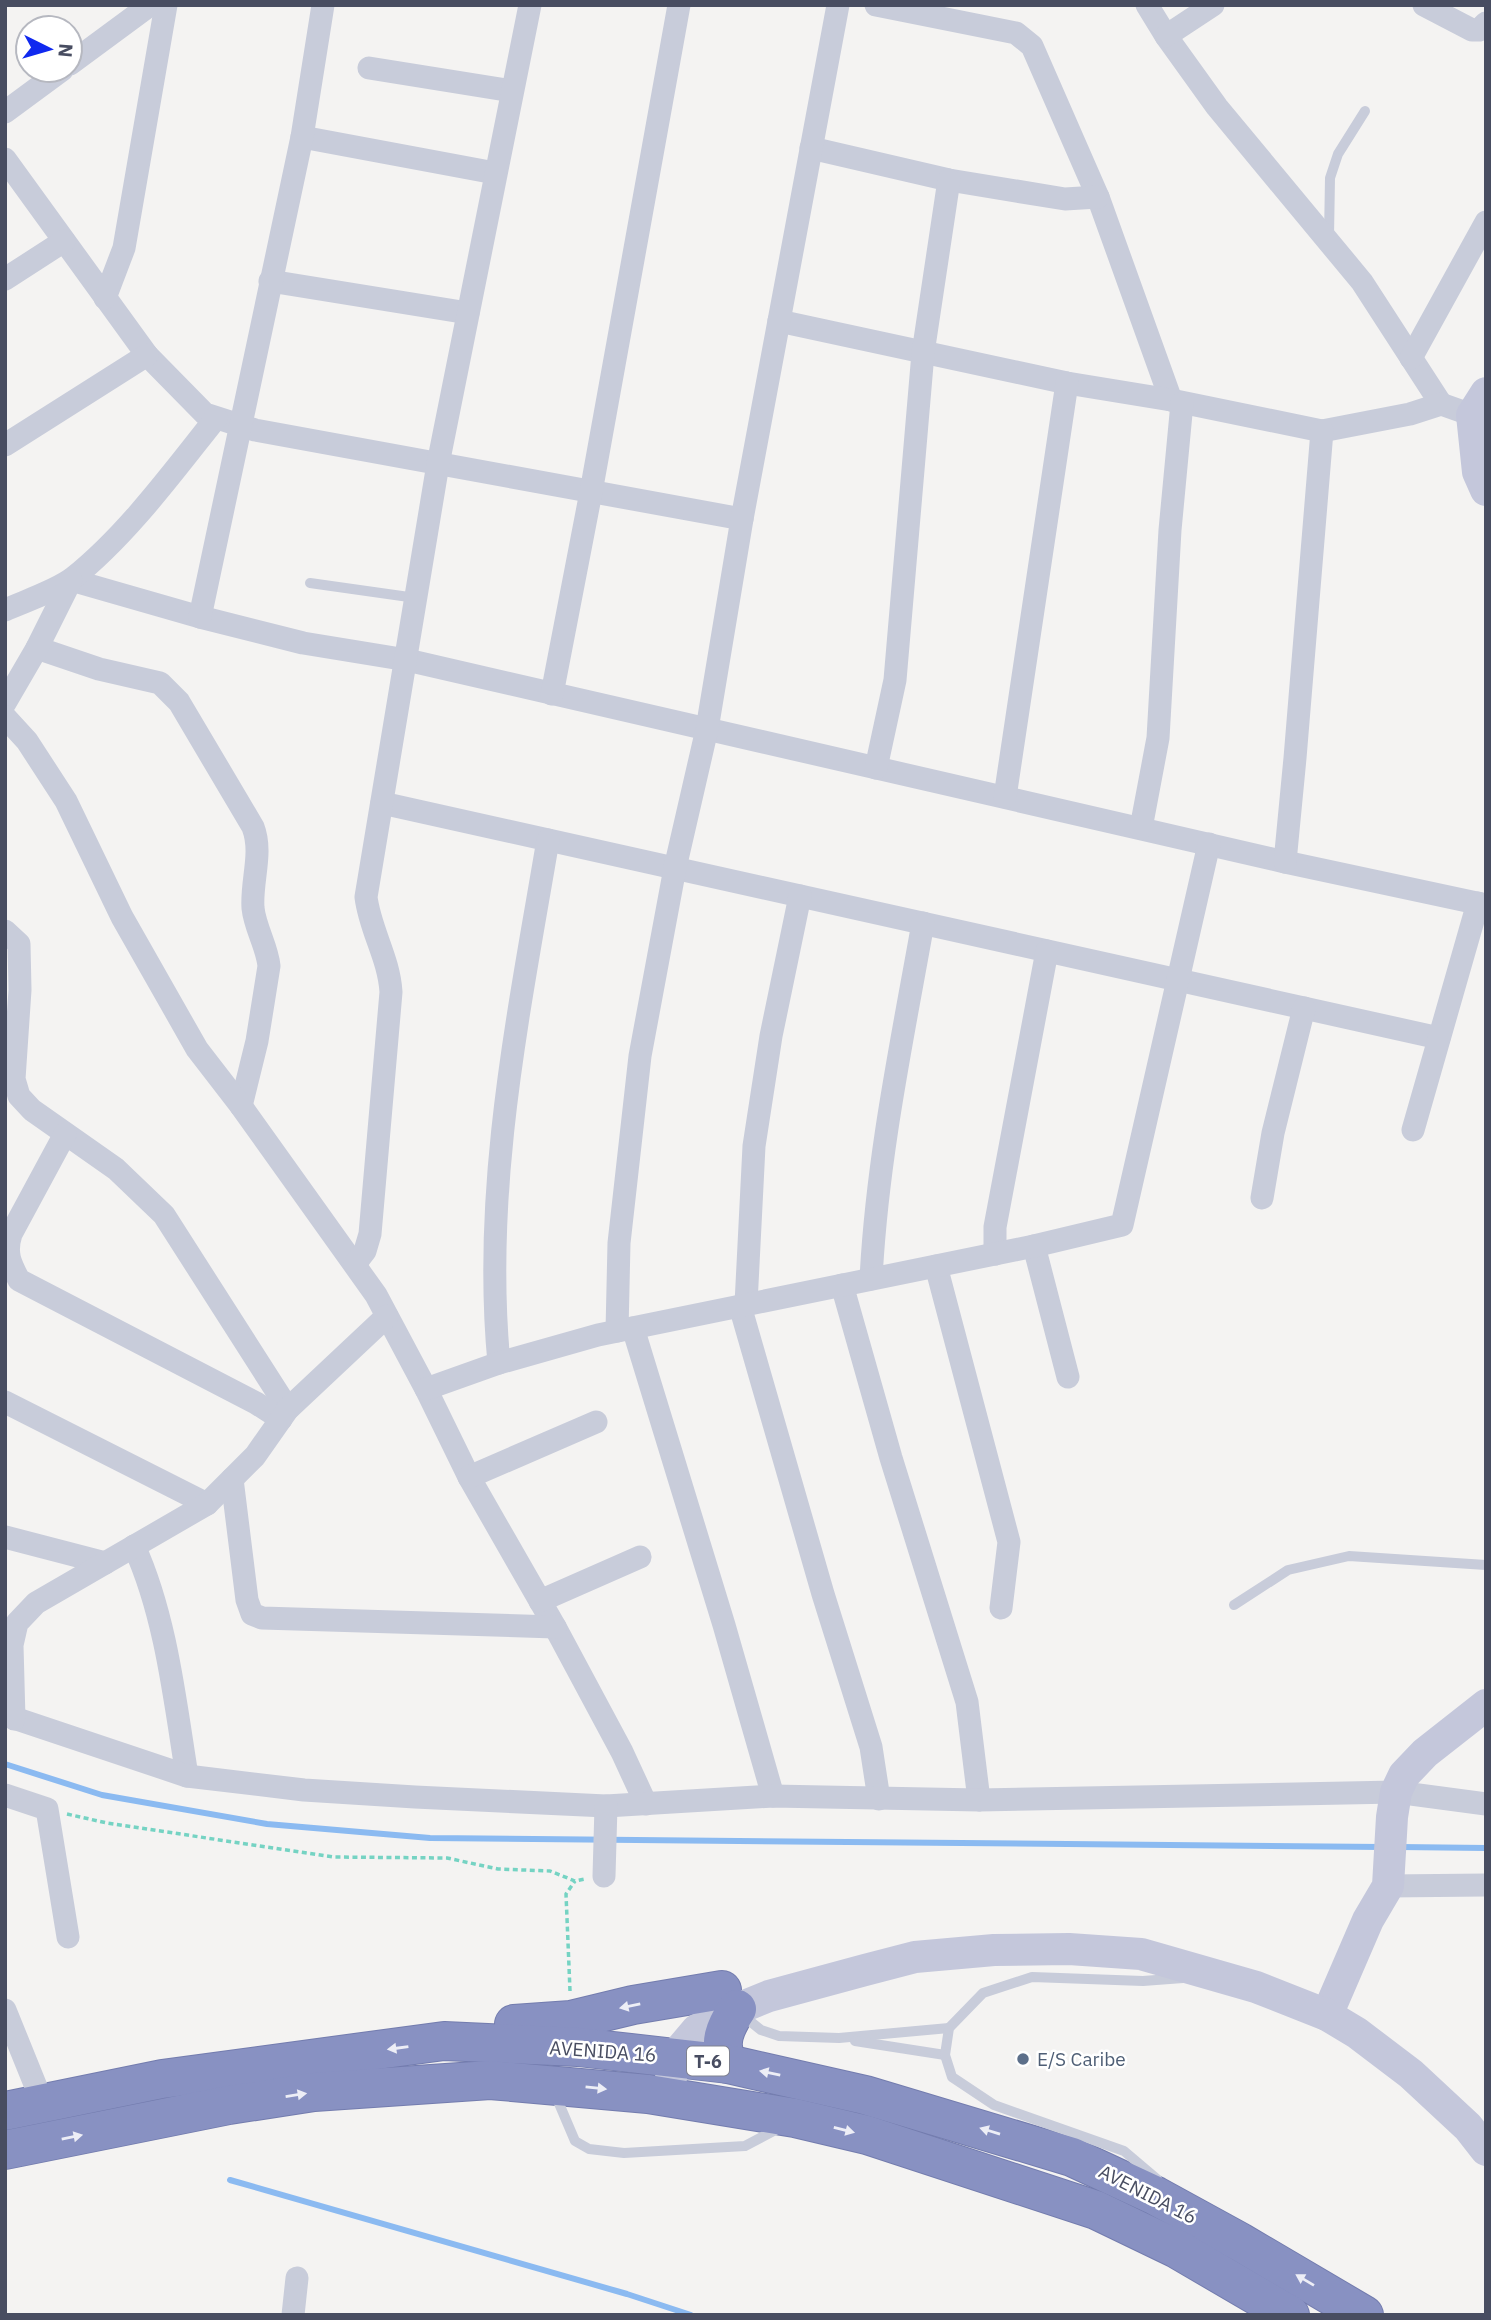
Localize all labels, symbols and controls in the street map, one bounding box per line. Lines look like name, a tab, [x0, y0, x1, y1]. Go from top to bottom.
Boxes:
north arrow	[14, 14, 84, 84]
text: N	[53, 43, 78, 58]
one-way arrow	[619, 2000, 641, 2011]
street label: AVENIDA 16	[549, 2035, 657, 2067]
one-way arrow	[387, 2042, 409, 2053]
road number: T-6	[687, 2047, 729, 2076]
place label: E/S Caribe	[1037, 2047, 1126, 2071]
marker: E/S Caribe	[1015, 2051, 1031, 2067]
one-way arrow	[759, 2068, 781, 2079]
one-way arrow	[585, 2083, 607, 2094]
one-way arrow	[285, 2089, 307, 2100]
one-way arrow	[833, 2125, 855, 2136]
one-way arrow	[979, 2125, 1000, 2135]
one-way arrow	[61, 2131, 83, 2142]
street label: AVENIDA 16	[1095, 2159, 1201, 2229]
one-way arrow	[1295, 2274, 1314, 2286]

